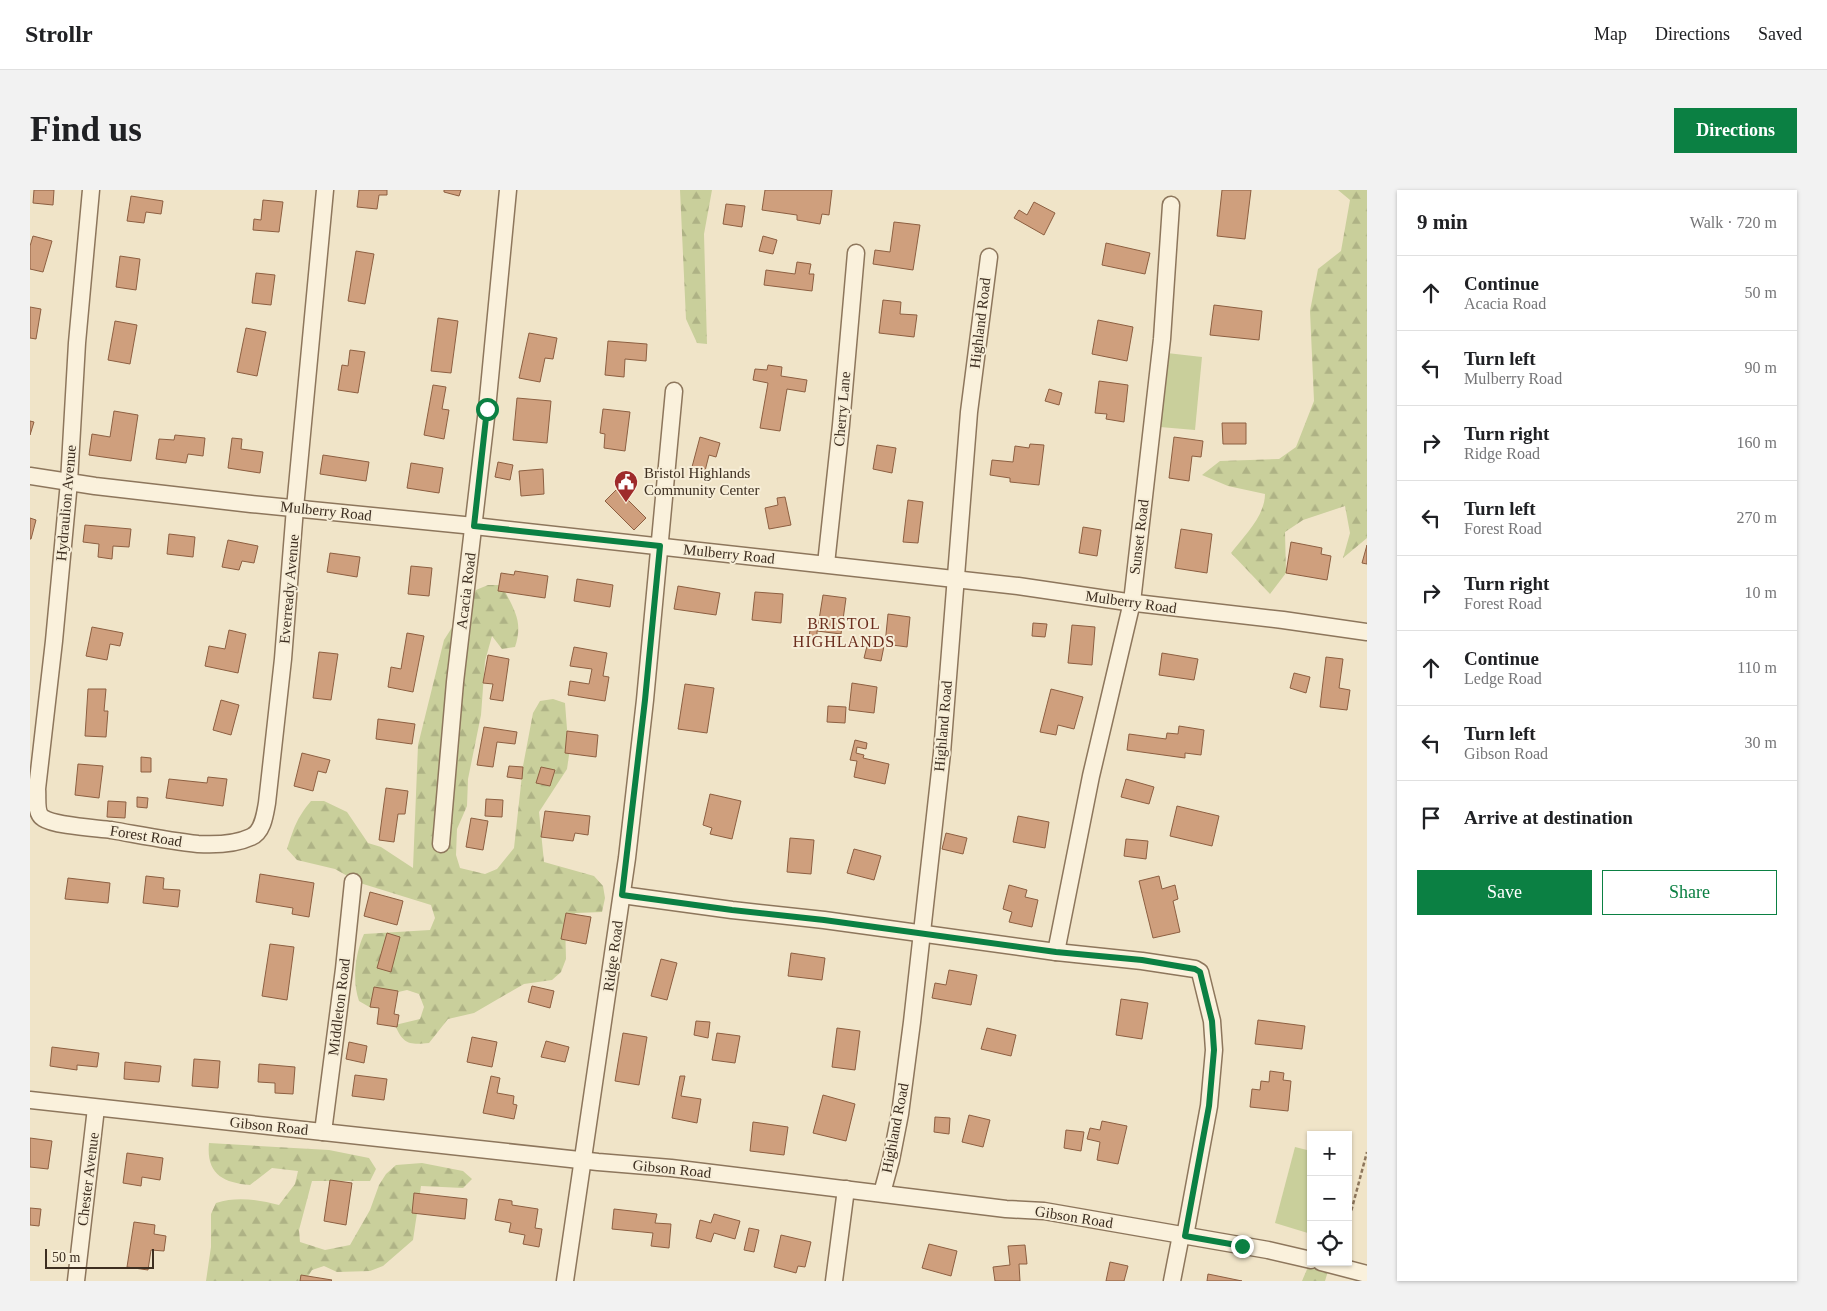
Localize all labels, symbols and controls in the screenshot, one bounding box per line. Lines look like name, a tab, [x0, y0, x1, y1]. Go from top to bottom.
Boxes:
text: Strollr	[25, 21, 93, 47]
text: Map	[1594, 24, 1627, 44]
text: Directions	[1655, 24, 1730, 44]
text: Saved	[1758, 24, 1802, 44]
button: Directions	[1674, 108, 1797, 153]
text: Find us	[30, 110, 142, 149]
text: 9 min	[1417, 210, 1468, 234]
text: Walk · 720 m	[1690, 214, 1777, 231]
text: Continue	[1464, 273, 1539, 294]
street label: Highland Road	[966, 276, 994, 369]
icon: ahead	[1417, 279, 1445, 307]
text: 50 m	[1745, 284, 1777, 301]
text: Acacia Road	[1464, 295, 1546, 312]
text: Turn left	[1464, 348, 1536, 369]
icon: left	[1417, 354, 1445, 382]
text: 90 m	[1745, 359, 1777, 376]
street label: Cherry Lane	[831, 370, 853, 447]
text: Mulberry Road	[1464, 370, 1562, 387]
route start	[476, 398, 499, 421]
text: Turn right	[1464, 423, 1549, 444]
icon: right	[1417, 429, 1445, 457]
text: 160 m	[1737, 434, 1777, 451]
street label: Hydraulion Avenue	[53, 444, 79, 562]
text: Ridge Road	[1464, 445, 1540, 462]
place label: Bristol Highlands Community Center	[644, 465, 759, 498]
public building icon: Bristol Highlands Community Center	[613, 469, 639, 503]
street label: Mulberry Road	[279, 498, 373, 524]
street label: Sunset Road	[1126, 498, 1152, 575]
text: Turn left	[1464, 498, 1536, 519]
icon: left	[1417, 504, 1445, 532]
text: 270 m	[1737, 509, 1777, 526]
text: Forest Road	[1464, 520, 1542, 537]
street label: Everready Avenue	[276, 533, 302, 645]
street label: Mulberry Road	[682, 541, 776, 567]
street label: Acacia Road	[453, 551, 479, 630]
text: Turn right	[1464, 573, 1549, 594]
icon: right	[1417, 579, 1445, 607]
text: 10 m	[1745, 584, 1777, 601]
street label: Mulberry Road	[1084, 588, 1178, 616]
text: Forest Road	[1464, 595, 1542, 612]
district label: BRISTOL HIGHLANDS	[793, 615, 895, 650]
text: Continue	[1464, 648, 1539, 669]
icon: ahead	[1417, 654, 1445, 682]
text: 110 m	[1737, 659, 1777, 676]
text: Ledge Road	[1464, 670, 1542, 687]
street label: Highland Road	[931, 679, 955, 772]
text: Turn left	[1464, 723, 1536, 744]
icon: left	[1417, 729, 1445, 757]
text: 30 m	[1745, 734, 1777, 751]
text: Gibson Road	[1464, 745, 1548, 762]
icon: arrive	[1417, 804, 1445, 832]
text: Arrive at destination	[1464, 807, 1633, 828]
street label: Forest Road	[109, 822, 184, 850]
button: Save	[1417, 870, 1592, 915]
button: Share	[1602, 870, 1777, 915]
street label: Ridge Road	[600, 919, 626, 992]
street label: Middleton Road	[325, 957, 353, 1057]
street label: Highland Road	[878, 1081, 912, 1174]
street label: Gibson Road	[229, 1114, 309, 1138]
street label: Chester Avenue	[74, 1131, 102, 1227]
map controls	[1307, 1131, 1352, 1266]
button: +	[1307, 1131, 1352, 1176]
street label: Gibson Road	[632, 1157, 712, 1181]
button: −	[1307, 1176, 1352, 1221]
street label: Gibson Road	[1034, 1203, 1115, 1231]
button: locate	[1307, 1221, 1352, 1266]
route end	[1231, 1235, 1254, 1258]
scale bar	[45, 1246, 154, 1269]
text: 50 m	[52, 1250, 80, 1265]

